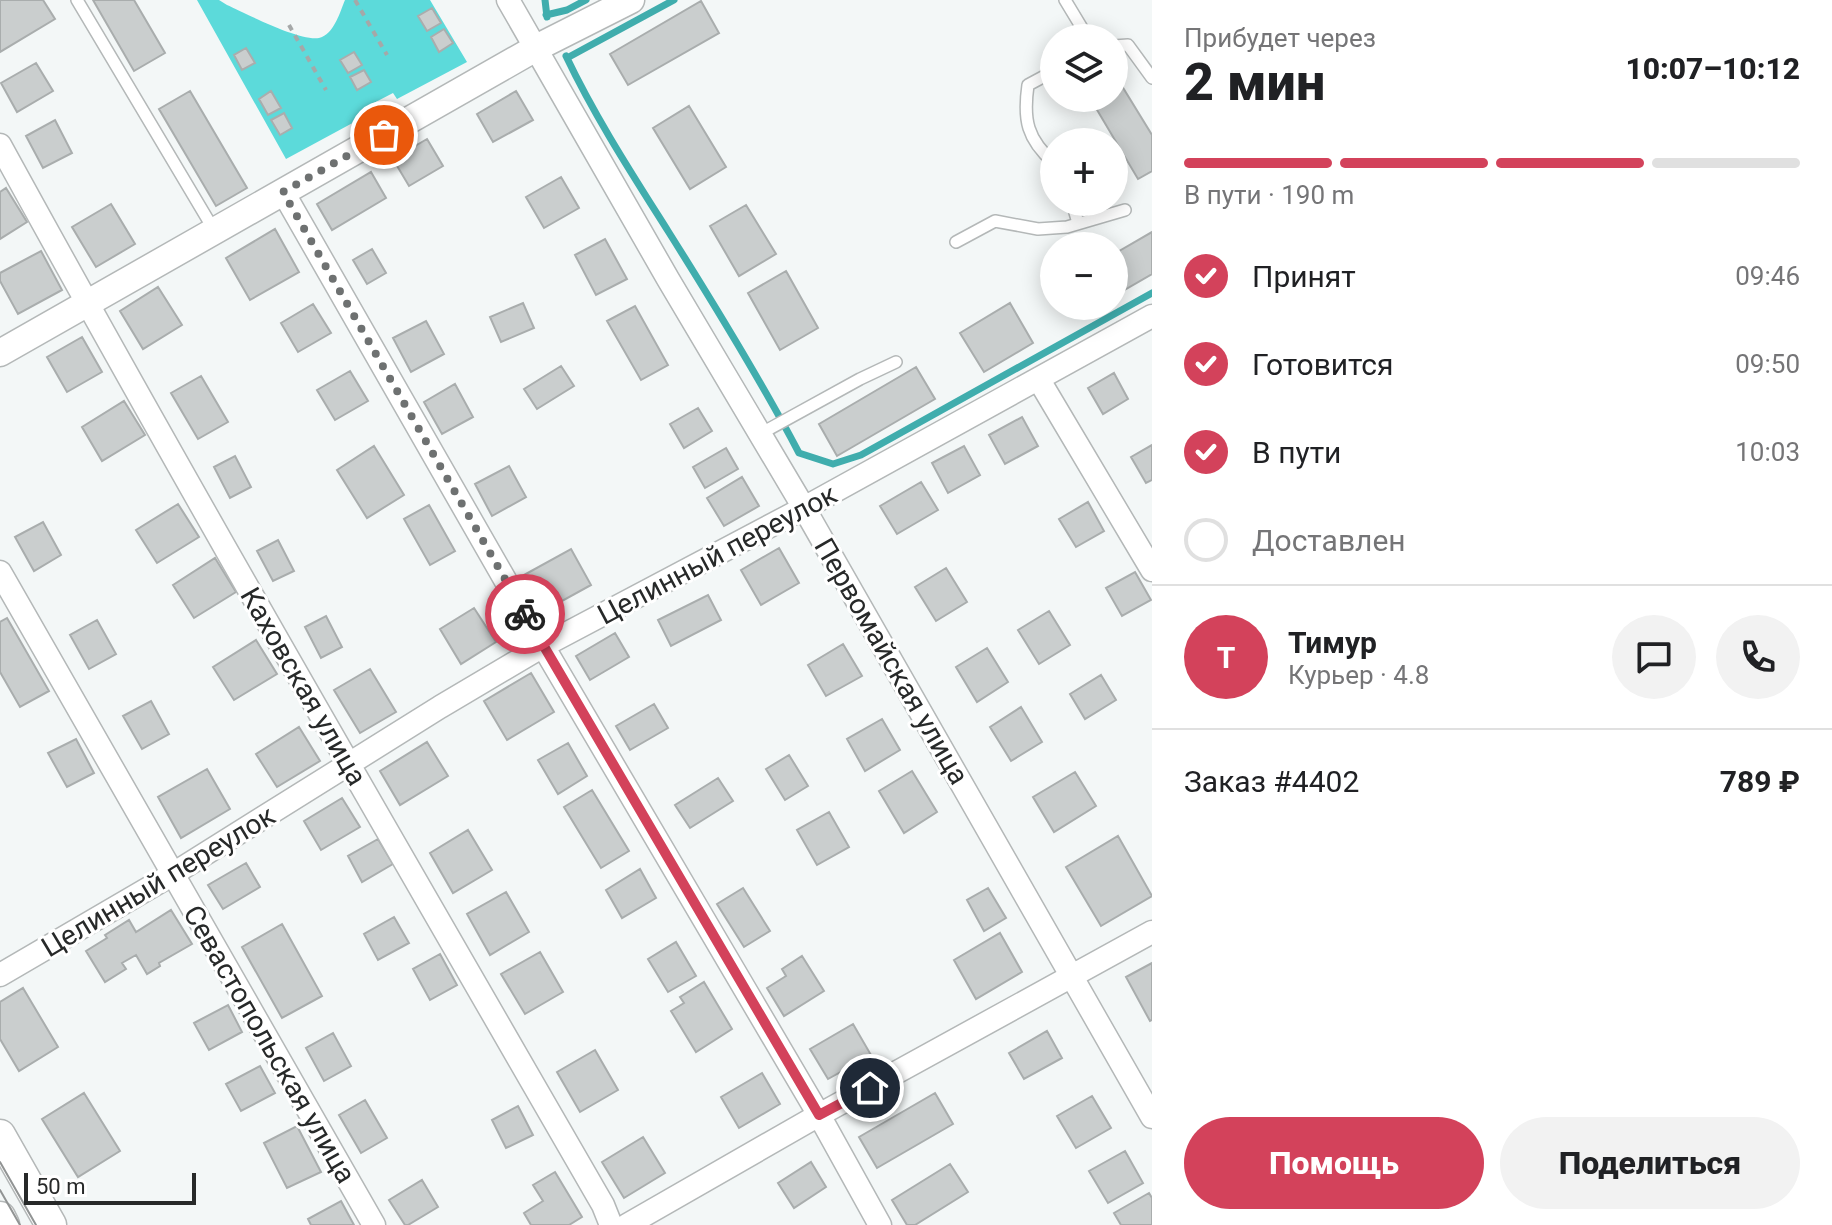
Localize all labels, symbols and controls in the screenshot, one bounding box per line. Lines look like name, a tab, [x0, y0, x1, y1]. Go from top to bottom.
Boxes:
text: Прибудет через	[1184, 23, 1376, 53]
map controls	[1040, 24, 1128, 320]
button: layers	[1040, 24, 1128, 112]
text: 10:07–10:12	[1625, 51, 1800, 86]
text: 2 мин	[1184, 52, 1325, 113]
pin	[350, 101, 418, 169]
icon: bag	[362, 113, 406, 157]
button: +	[1040, 128, 1128, 216]
text: В пути · 190 m	[1184, 180, 1354, 210]
button: −	[1040, 232, 1128, 320]
icon: check	[1184, 254, 1228, 298]
text: Принят	[1252, 259, 1356, 294]
text: 09:46	[1735, 261, 1800, 291]
icon: check	[1184, 342, 1228, 386]
text: Готовится	[1252, 347, 1394, 382]
text: 09:50	[1735, 349, 1800, 379]
icon: check	[1184, 430, 1228, 474]
text: В пути	[1252, 435, 1341, 470]
text: 10:03	[1735, 437, 1800, 467]
street label: Целинный переулок	[592, 477, 843, 631]
text: Доставлен	[1252, 523, 1406, 558]
street label: Первомайская улица	[808, 532, 976, 790]
courier	[485, 574, 565, 654]
street label: Каховская улица	[234, 581, 374, 791]
icon: bike	[503, 592, 547, 636]
button: chat	[1612, 615, 1696, 699]
button: phone	[1716, 615, 1800, 699]
text: Тимур	[1288, 625, 1377, 660]
text: Т	[1217, 640, 1235, 675]
text: Курьер · 4.8	[1288, 660, 1429, 690]
text: Заказ #4402	[1184, 764, 1359, 799]
text: 789 ₽	[1720, 764, 1800, 799]
street label: Целинный переулок	[36, 799, 281, 964]
street label: Севастопольская улица	[176, 899, 363, 1189]
pin	[836, 1054, 904, 1122]
icon: home	[848, 1066, 892, 1110]
button: Помощь	[1184, 1117, 1484, 1209]
button: Поделиться	[1500, 1117, 1800, 1209]
scale bar	[24, 1169, 196, 1205]
text: 50 m	[36, 1174, 85, 1199]

